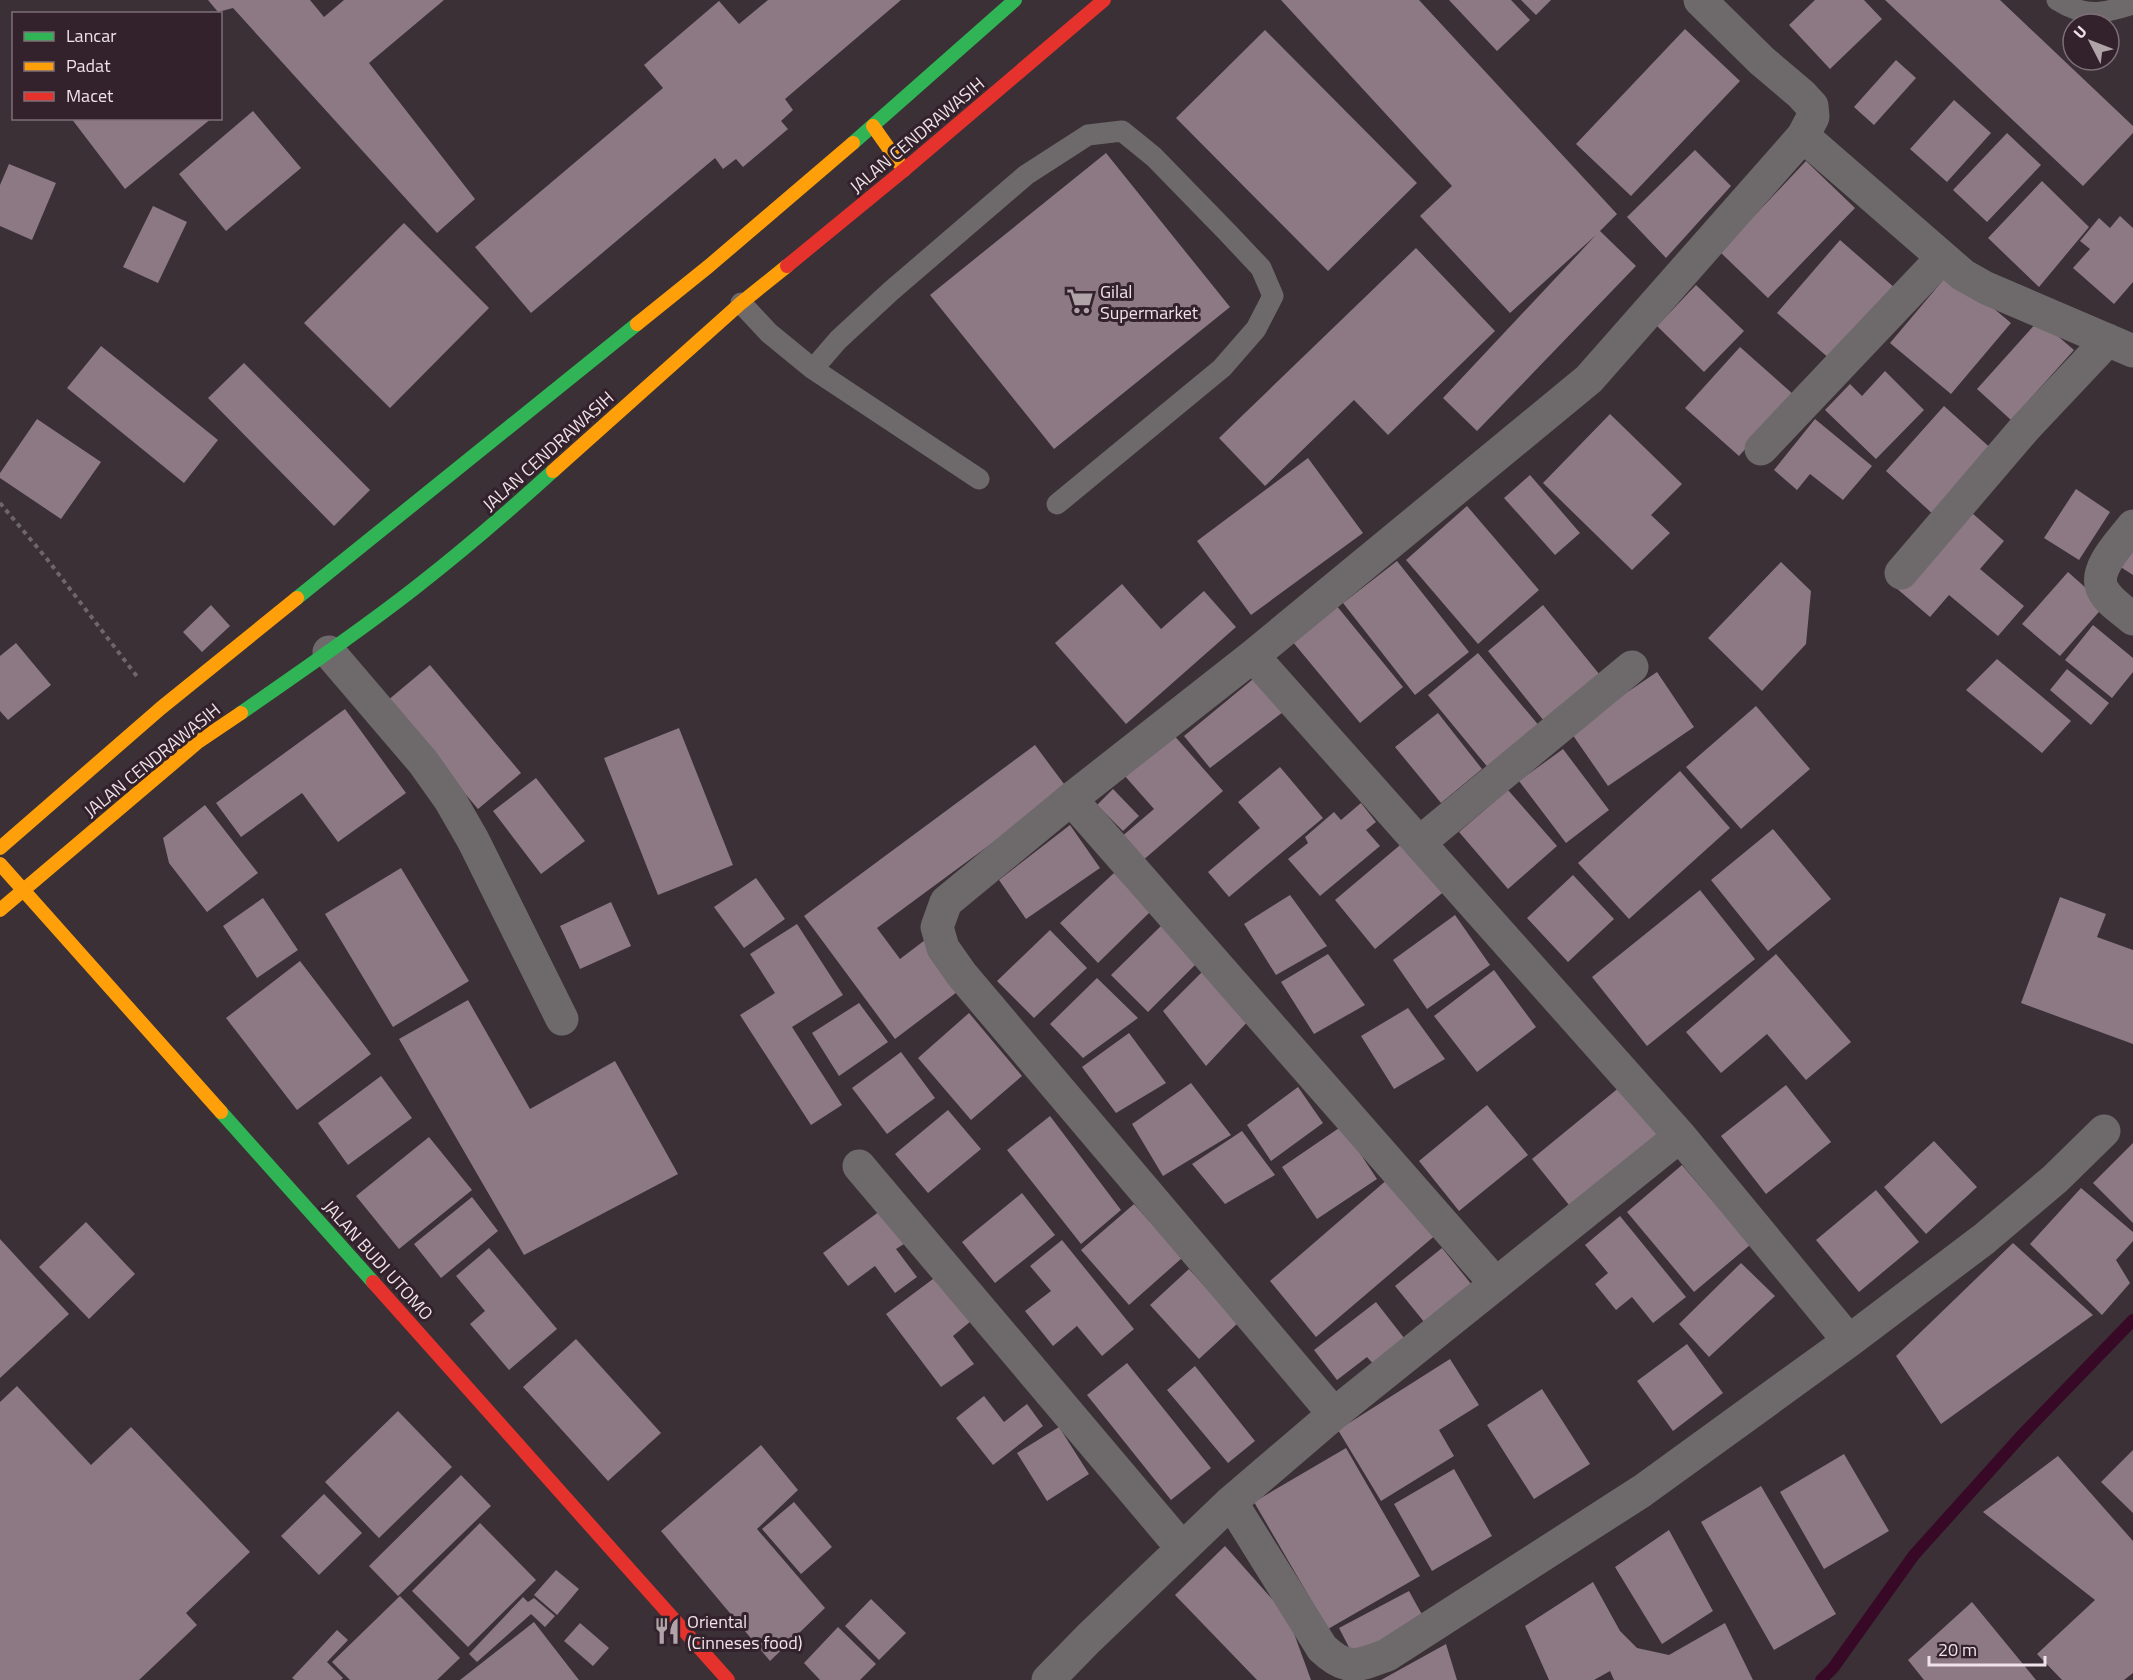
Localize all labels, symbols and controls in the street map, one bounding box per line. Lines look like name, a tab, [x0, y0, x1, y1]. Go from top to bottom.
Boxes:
legend	[12, 12, 222, 120]
north arrow	[2061, 12, 2121, 72]
text: U	[2067, 20, 2092, 44]
text: Lancar	[66, 22, 116, 49]
text: Padat	[66, 52, 111, 79]
street label: JALAN CENDRAWASIH	[844, 70, 990, 200]
text: Macet	[66, 82, 114, 109]
place label: Gilal Supermarket	[1100, 278, 1199, 326]
supermarket icon: Gilal Supermarket	[1065, 286, 1095, 316]
street label: JALAN CENDRAWASIH	[476, 385, 620, 517]
street label: JALAN CENDRAWASIH	[78, 696, 226, 824]
street label: JALAN BUDI UTOMO	[317, 1194, 439, 1326]
place label: Oriental (Cinneses food)	[687, 1608, 803, 1656]
restaurant icon: Oriental (Cinneses food)	[652, 1616, 682, 1646]
scale bar	[1929, 1629, 2044, 1667]
text: 20 m	[1938, 1636, 1977, 1663]

